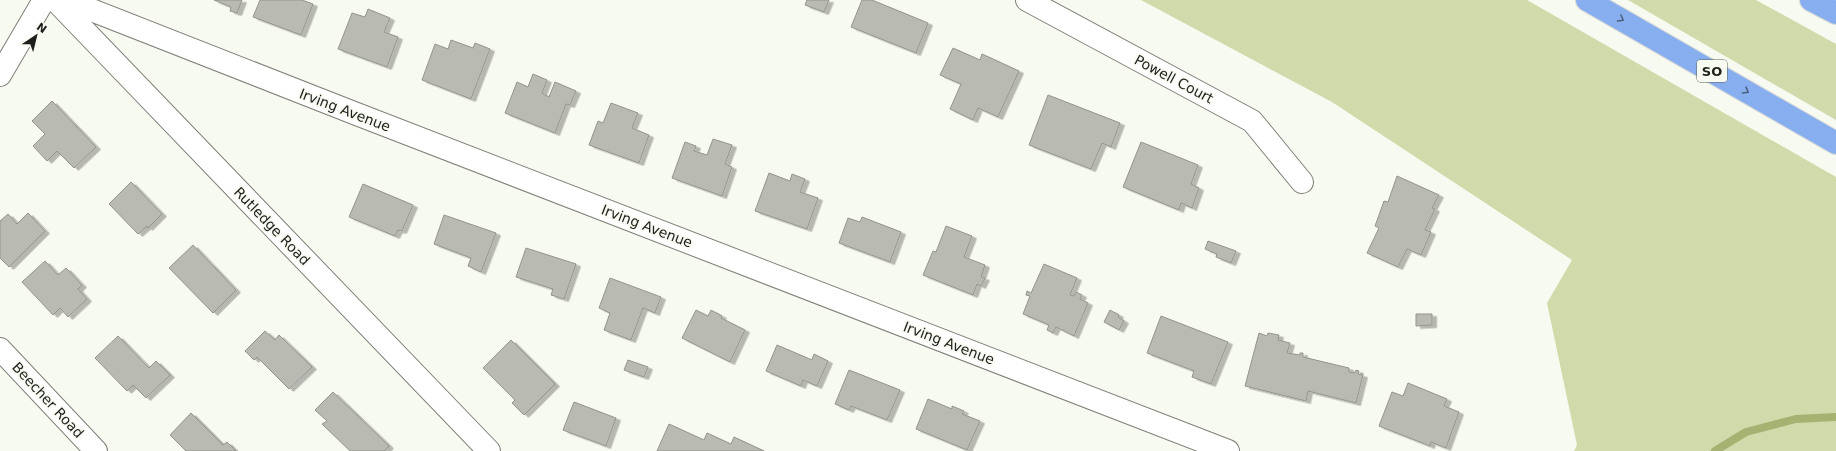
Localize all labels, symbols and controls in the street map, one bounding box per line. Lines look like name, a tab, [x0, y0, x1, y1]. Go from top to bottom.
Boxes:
one-way arrow	[1617, 15, 1624, 22]
north arrow	[16, 16, 56, 56]
text: N	[34, 20, 49, 36]
street label: Powell Court	[1132, 51, 1217, 107]
road number: SO	[1697, 60, 1727, 82]
street label: Irving Avenue	[297, 85, 393, 135]
one-way arrow	[1742, 86, 1749, 93]
street label: Rutledge Road	[231, 184, 313, 268]
street label: Irving Avenue	[599, 201, 695, 251]
street label: Irving Avenue	[901, 318, 997, 368]
street label: Beecher Road	[9, 359, 87, 441]

